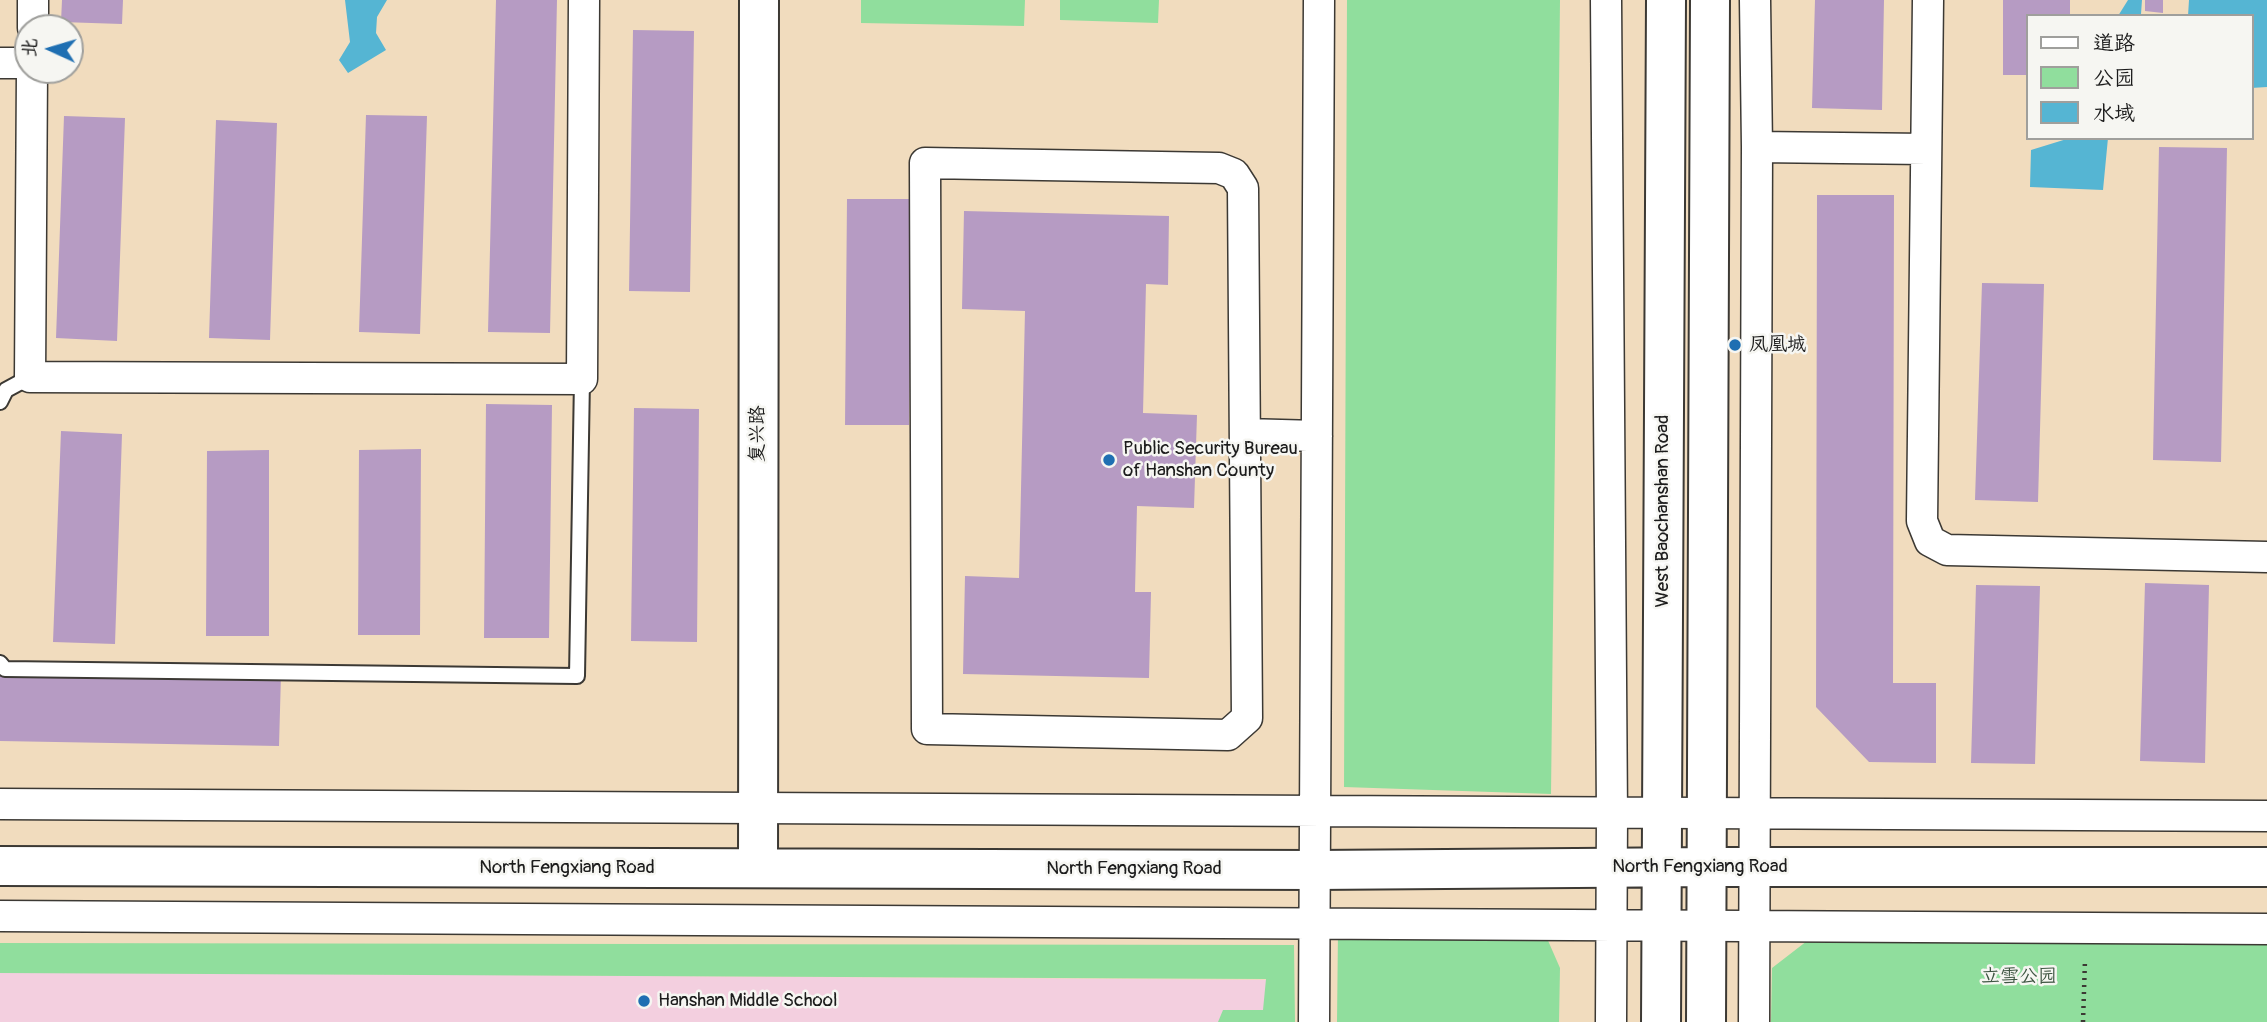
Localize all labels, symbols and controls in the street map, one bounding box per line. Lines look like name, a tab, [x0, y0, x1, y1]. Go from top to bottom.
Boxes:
north arrow	[14, 14, 84, 84]
legend	[2025, 14, 2253, 140]
text: 道路	[2093, 30, 2135, 57]
text: 北	[17, 37, 43, 58]
text: 公园	[2093, 65, 2135, 92]
text: 水域	[2093, 100, 2135, 127]
place label: 凤凰城	[1749, 334, 1806, 356]
marker: 凤凰城	[1727, 337, 1743, 353]
street label: 复兴路	[747, 406, 769, 462]
street label: West Baochanshan Road	[1652, 415, 1674, 607]
place label: Public Security Bureau of Hanshan County	[1123, 438, 1298, 482]
marker: Public Security Bureau of Hanshan County	[1101, 452, 1117, 468]
street label: North Fengxiang Road	[1612, 856, 1788, 878]
street label: North Fengxiang Road	[479, 857, 655, 879]
street label: North Fengxiang Road	[1046, 858, 1222, 880]
park label: 立雪公园	[1981, 966, 2057, 988]
place label: Hanshan Middle School	[658, 990, 837, 1012]
marker: Hanshan Middle School	[636, 993, 652, 1009]

